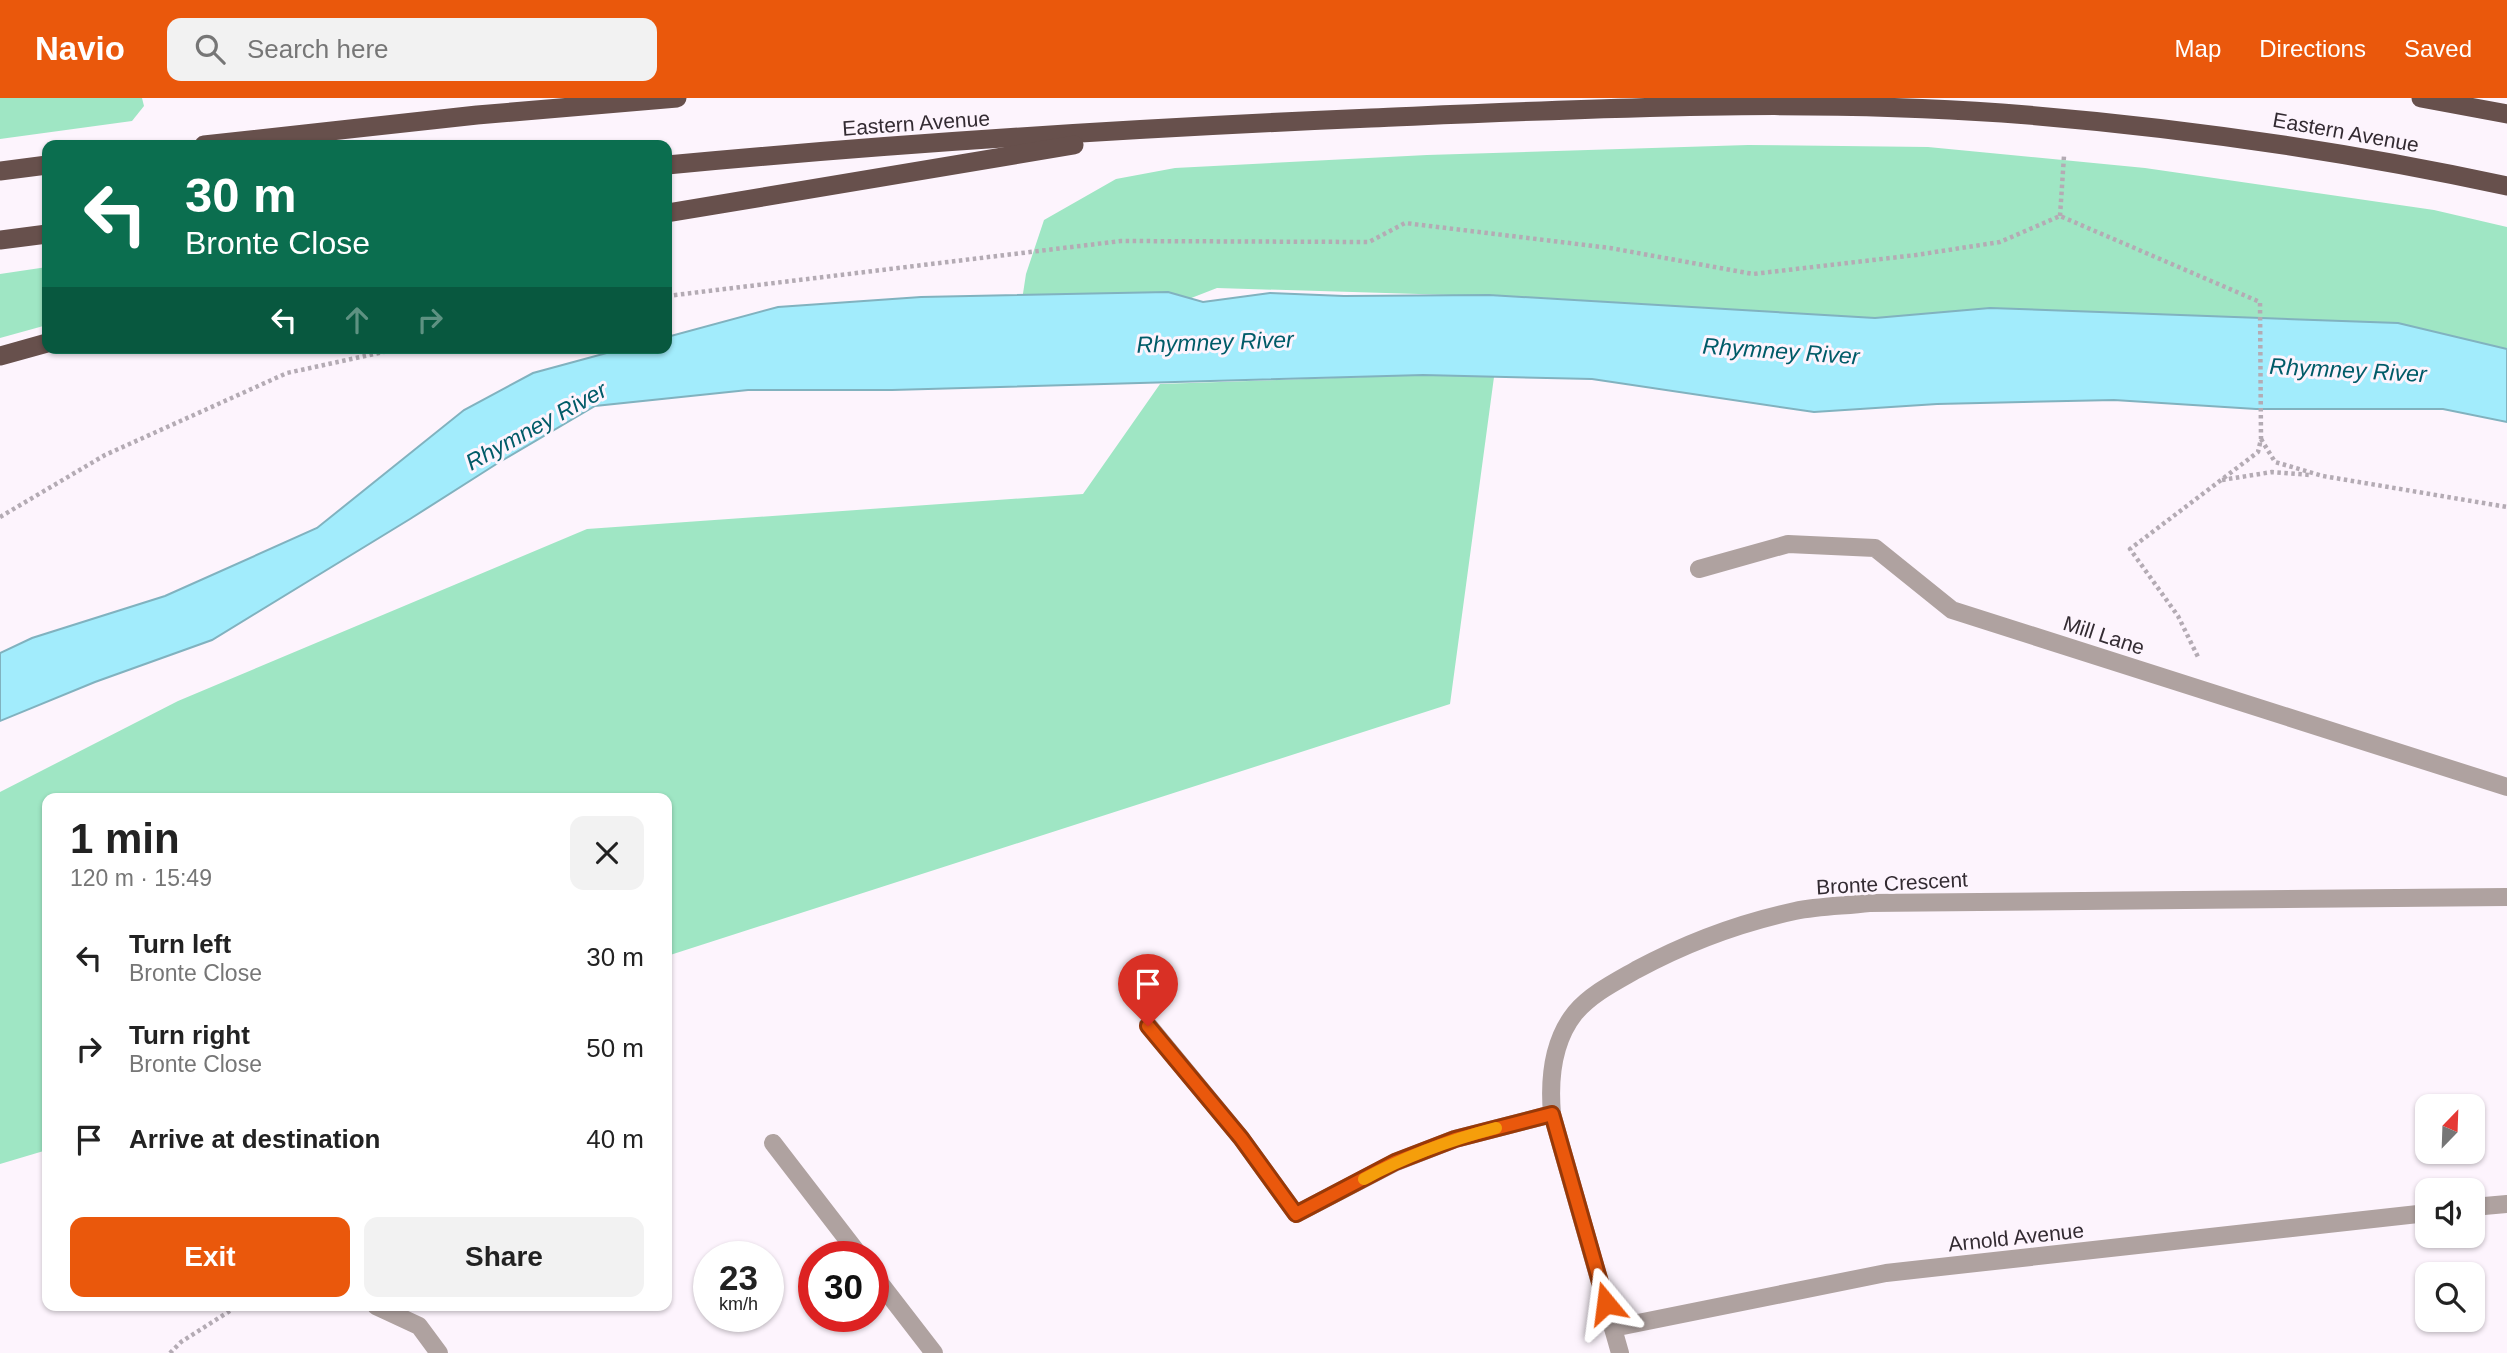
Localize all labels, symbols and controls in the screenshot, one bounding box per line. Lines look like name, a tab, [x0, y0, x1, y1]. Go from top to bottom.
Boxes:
search box	[167, 18, 657, 81]
text: Navio	[35, 30, 125, 67]
icon: search	[191, 30, 229, 68]
text: Search here	[247, 34, 389, 64]
text: Map	[2175, 35, 2221, 62]
text: Directions	[2259, 35, 2366, 62]
text: Saved	[2404, 35, 2472, 62]
street label: Eastern Avenue	[841, 106, 991, 140]
street label: Eastern Avenue	[2271, 108, 2421, 156]
icon: left	[70, 168, 161, 259]
text: 30 m	[185, 168, 297, 222]
text: Bronte Close	[185, 225, 370, 261]
icon: left	[265, 301, 303, 339]
icon: ahead	[338, 301, 376, 339]
icon: right	[411, 301, 449, 339]
water label: Rhymney River	[1136, 326, 1295, 358]
water label: Rhymney River	[1702, 333, 1862, 370]
water label: Rhymney River	[2269, 353, 2429, 387]
water label: Rhymney River	[461, 376, 612, 475]
street label: Mill Lane	[2060, 611, 2148, 659]
text: 1 min	[70, 815, 180, 862]
button: close	[570, 816, 644, 890]
text: 120 m · 15:49	[70, 865, 212, 891]
street label: Bronte Crescent	[1816, 868, 1969, 898]
text: Turn left	[129, 929, 231, 959]
icon: left	[70, 939, 108, 977]
text: 30 m	[586, 942, 644, 972]
pin	[1118, 954, 1178, 1026]
text: Bronte Close	[129, 960, 262, 986]
icon: arrive	[1129, 965, 1167, 1003]
text: Turn right	[129, 1020, 250, 1050]
icon: right	[70, 1030, 108, 1068]
text: 50 m	[586, 1033, 644, 1063]
text: Bronte Close	[129, 1051, 262, 1077]
north arrow	[2415, 1094, 2485, 1164]
map controls	[2415, 1094, 2485, 1332]
icon: arrive	[70, 1121, 108, 1159]
text: Arrive at destination	[129, 1124, 380, 1154]
text: 40 m	[586, 1124, 644, 1154]
button: sound	[2415, 1178, 2485, 1248]
button: Exit	[70, 1217, 350, 1297]
button: Share	[364, 1217, 644, 1297]
street label: Arnold Avenue	[1947, 1218, 2085, 1256]
speed limit sign: 30	[798, 1241, 889, 1332]
text: 23	[719, 1258, 758, 1297]
button: search	[2415, 1262, 2485, 1332]
position arrow	[1569, 1266, 1643, 1340]
text: km/h	[719, 1294, 758, 1314]

